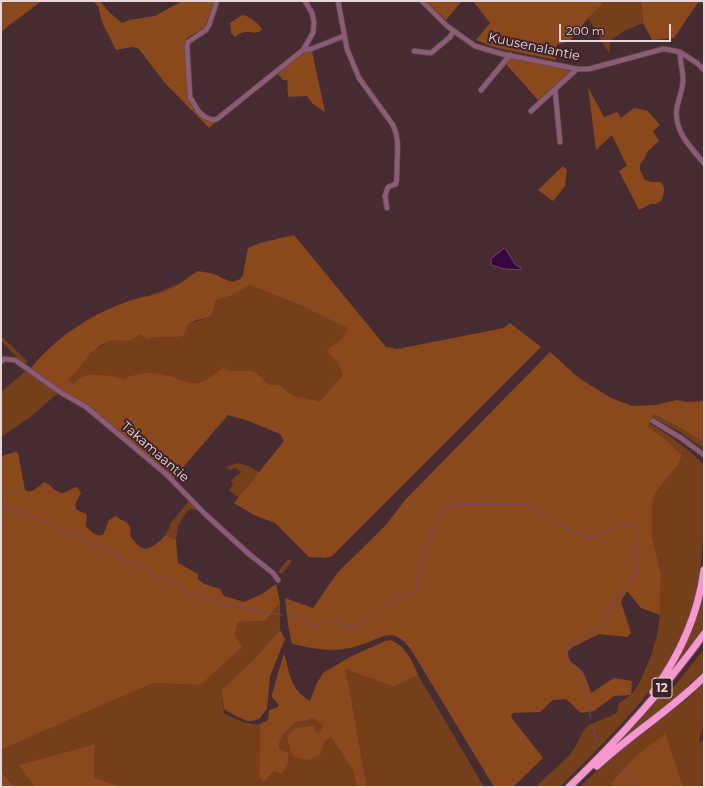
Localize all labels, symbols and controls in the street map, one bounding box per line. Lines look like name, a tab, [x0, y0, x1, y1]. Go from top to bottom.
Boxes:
scale bar	[561, 16, 673, 42]
text: 200 m	[566, 23, 605, 38]
street label: Kuusenalantie	[487, 30, 581, 64]
street label: Takamaantie	[118, 418, 192, 486]
road number: 12	[652, 678, 672, 698]

